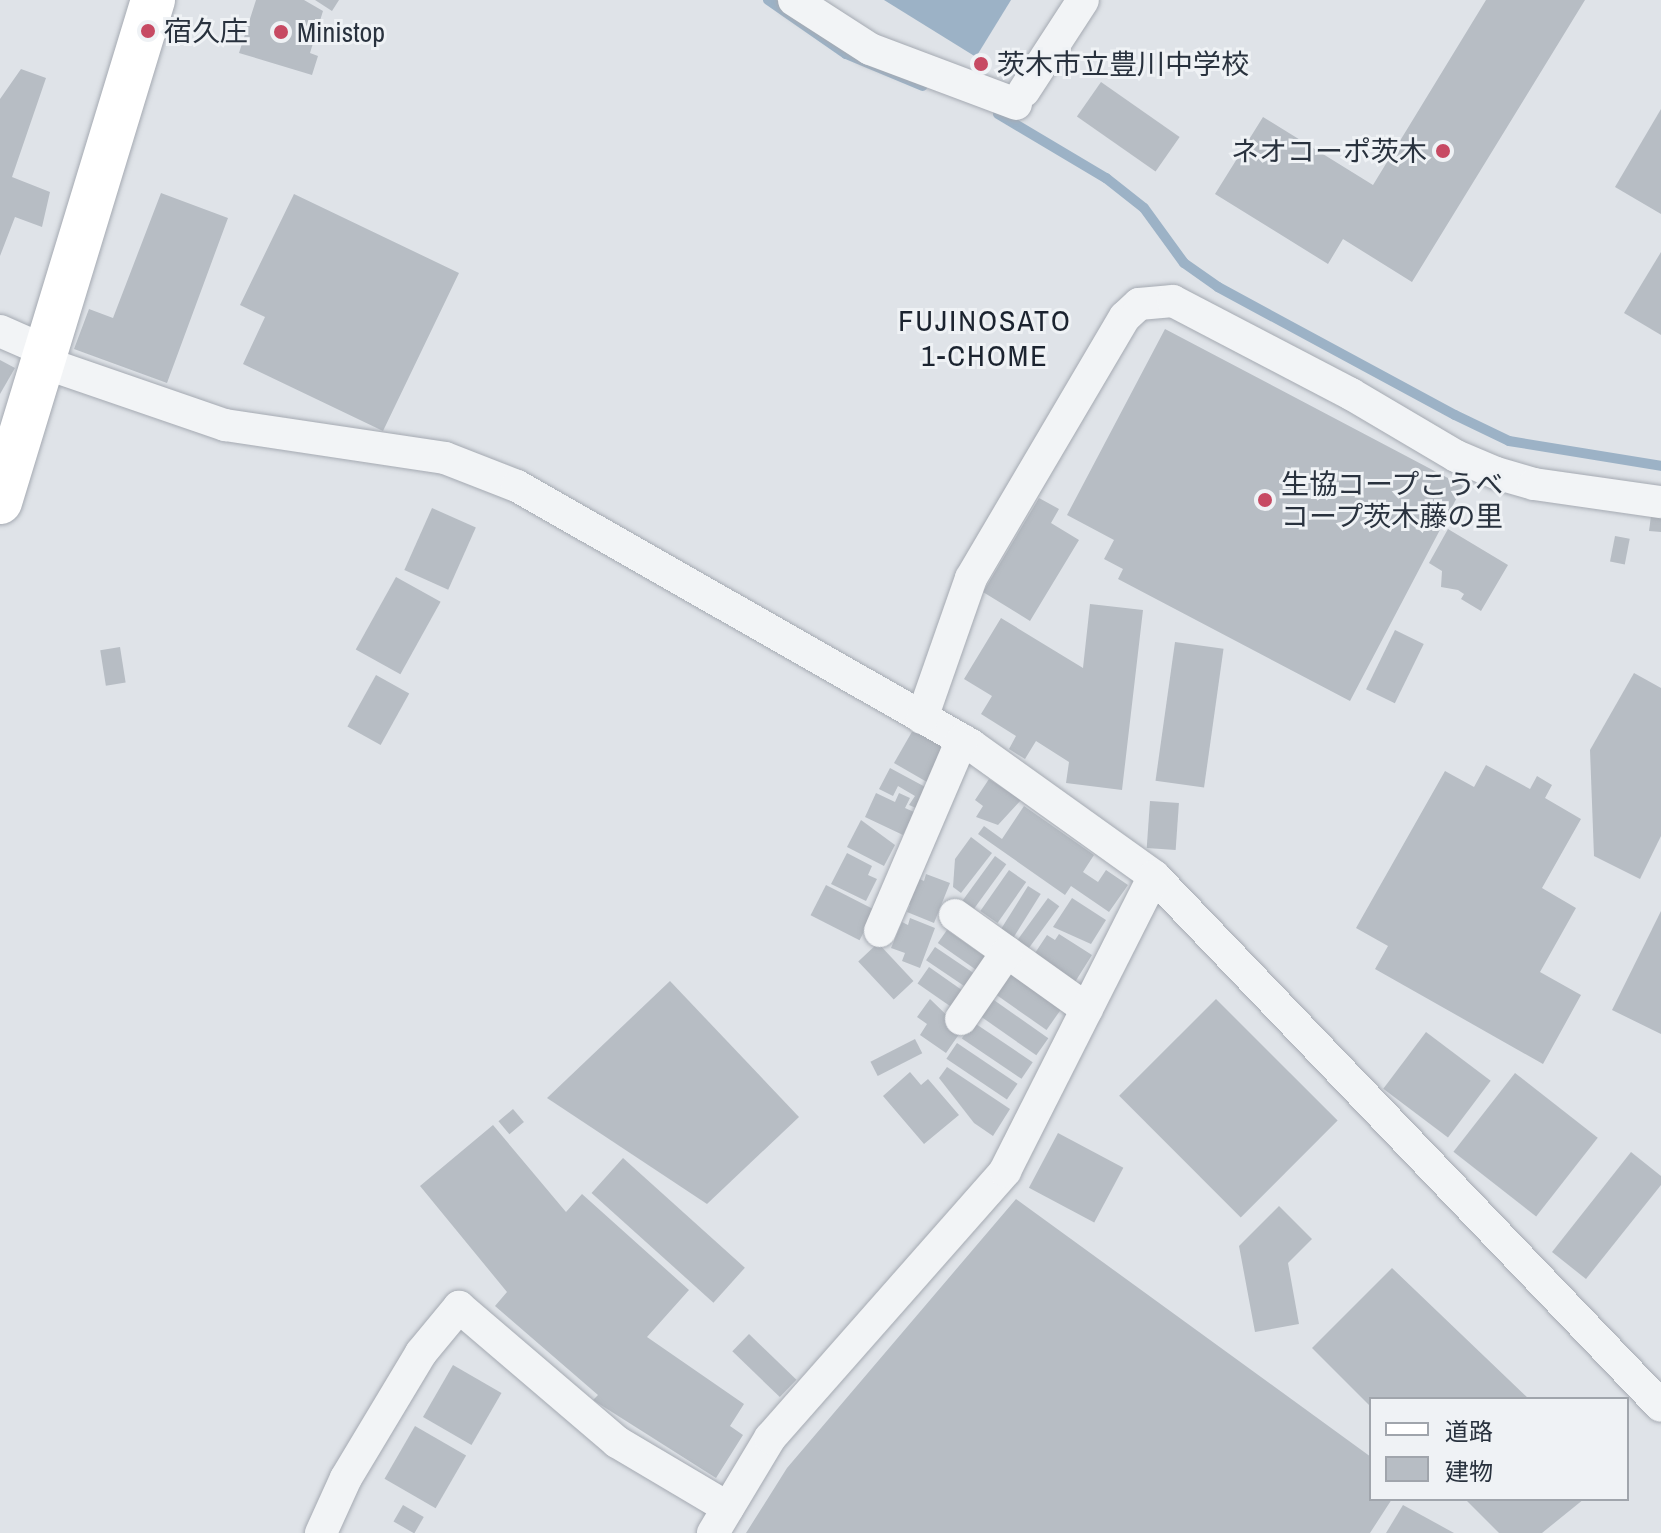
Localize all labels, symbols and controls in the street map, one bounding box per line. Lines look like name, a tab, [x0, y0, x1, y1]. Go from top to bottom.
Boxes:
place label: 宿久庄	[164, 14, 248, 48]
place label: Ministop	[297, 15, 385, 49]
marker: 宿久庄	[139, 22, 157, 40]
marker: Ministop	[272, 23, 290, 41]
place label: 茨木市立豊川中学校	[997, 47, 1249, 81]
marker: 茨木市立豊川中学校	[972, 55, 990, 73]
place label: ネオコーポ茨木	[1231, 134, 1427, 168]
marker: ネオコーポ茨木	[1434, 142, 1452, 160]
district label: FUJINOSATO 1-CHOME	[898, 302, 1072, 372]
place label: 生協コープこうべ コープ茨木藤の里	[1281, 467, 1505, 533]
marker: 生協コープこうべ コープ茨木藤の里	[1256, 491, 1274, 509]
legend	[1369, 1397, 1629, 1501]
text: 道路	[1445, 1415, 1493, 1447]
text: 建物	[1445, 1455, 1493, 1487]

